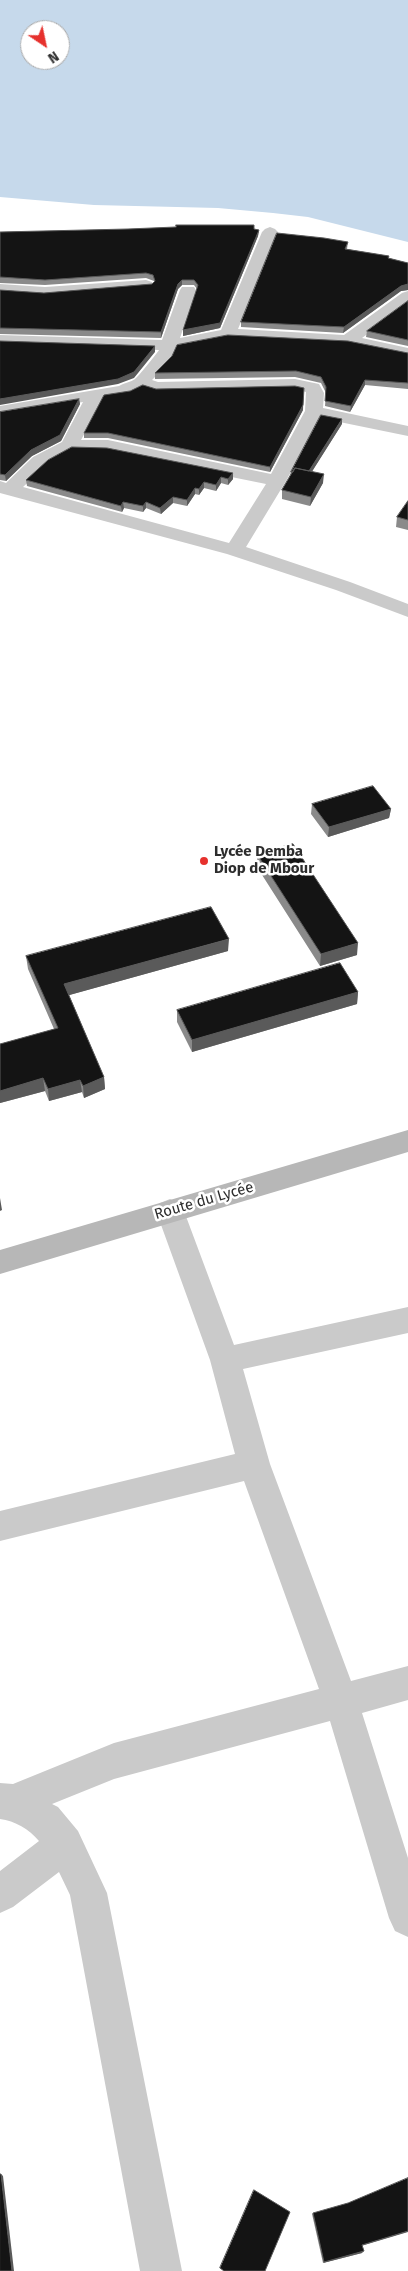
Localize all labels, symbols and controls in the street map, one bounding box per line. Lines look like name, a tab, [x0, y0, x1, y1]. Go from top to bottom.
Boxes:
north arrow	[20, 20, 70, 70]
text: N	[45, 47, 62, 67]
place label: Lycée Demba Diop de Mbour	[214, 843, 314, 878]
marker: Lycée Demba Diop de Mbour	[198, 855, 210, 867]
street label: Route du Lycée	[152, 1178, 256, 1224]

